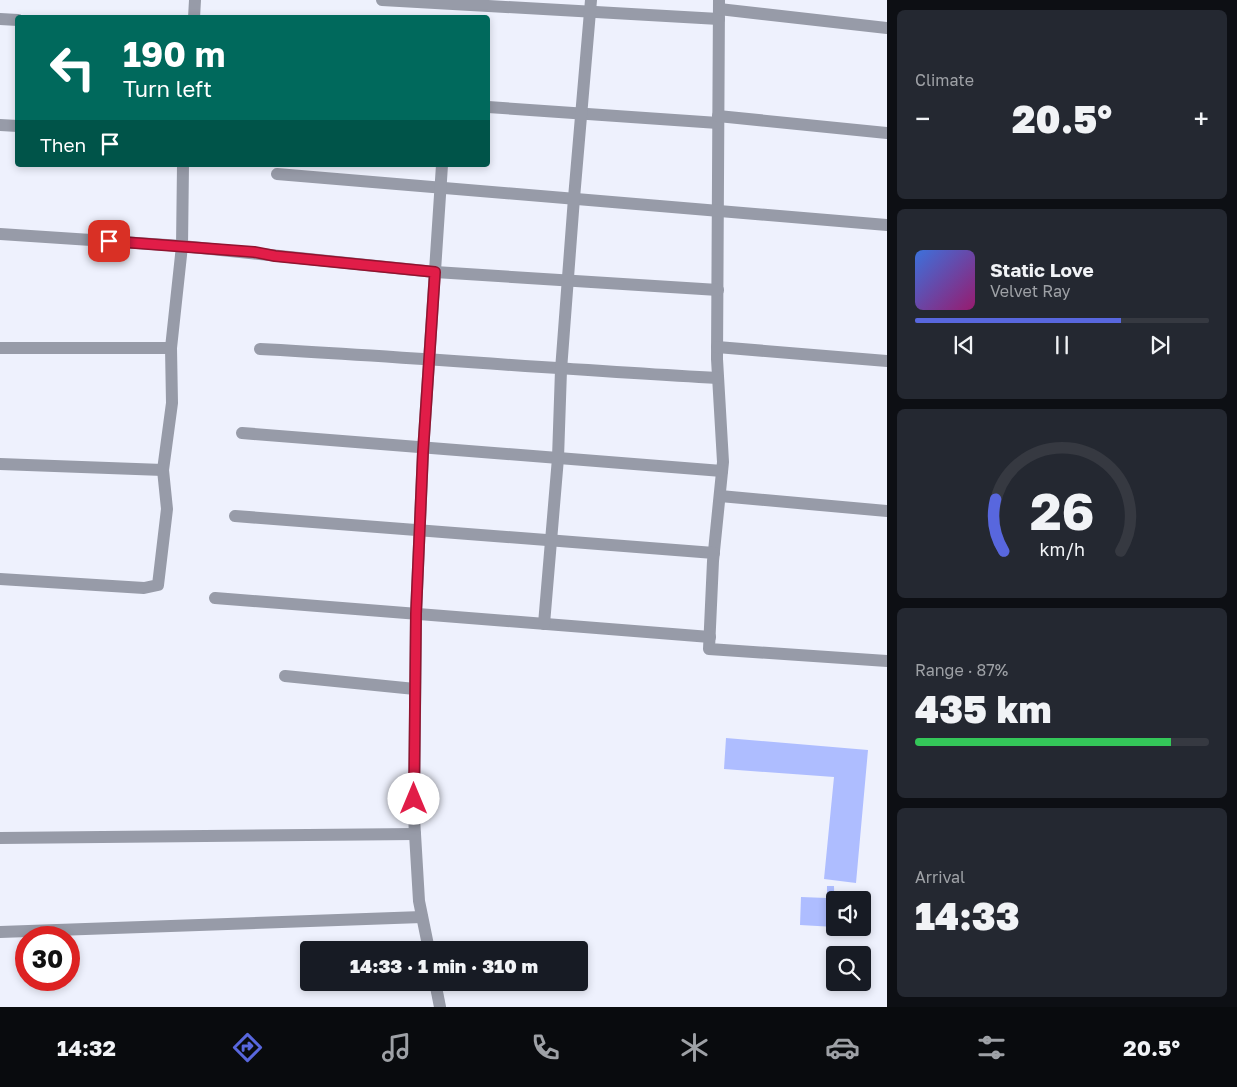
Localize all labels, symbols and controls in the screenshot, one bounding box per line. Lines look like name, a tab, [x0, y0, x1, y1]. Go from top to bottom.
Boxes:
text: 190 m	[123, 33, 225, 75]
icon: left	[40, 35, 105, 100]
text: Climate	[915, 70, 974, 90]
text: Turn left	[123, 75, 212, 102]
text: 20.5°	[1012, 96, 1112, 141]
text: −	[915, 102, 930, 135]
text: +	[1194, 102, 1209, 135]
icon: arrive	[96, 130, 124, 158]
text: Then	[40, 133, 86, 156]
pin	[88, 220, 130, 262]
icon: arrive	[95, 227, 123, 255]
text: Static Love	[990, 258, 1094, 281]
text: Velvet Ray	[990, 281, 1071, 301]
icon: previous	[950, 331, 978, 359]
icon: pause	[1048, 331, 1076, 359]
icon: next	[1146, 331, 1174, 359]
text: 26	[1030, 479, 1094, 541]
text: km/h	[1039, 538, 1085, 560]
text: Range · 87%	[915, 660, 1008, 680]
text: 435 km	[915, 686, 1052, 731]
position arrow	[387, 772, 439, 824]
text: Arrival	[915, 867, 965, 887]
map controls	[826, 891, 871, 991]
button: sound	[826, 891, 871, 936]
text: 14:33	[915, 893, 1020, 938]
speed limit sign: 30	[15, 926, 80, 991]
button: search	[826, 946, 871, 991]
text: 14:33 · 1 min · 310 m	[350, 954, 538, 977]
icon: directions	[230, 1030, 265, 1065]
icon: music	[379, 1030, 414, 1065]
icon: phone	[528, 1030, 563, 1065]
icon: climate	[677, 1030, 712, 1065]
icon: car	[825, 1030, 860, 1065]
icon: filters	[974, 1030, 1009, 1065]
text: 14:32	[57, 1034, 116, 1061]
text: 20.5°	[1123, 1034, 1180, 1061]

